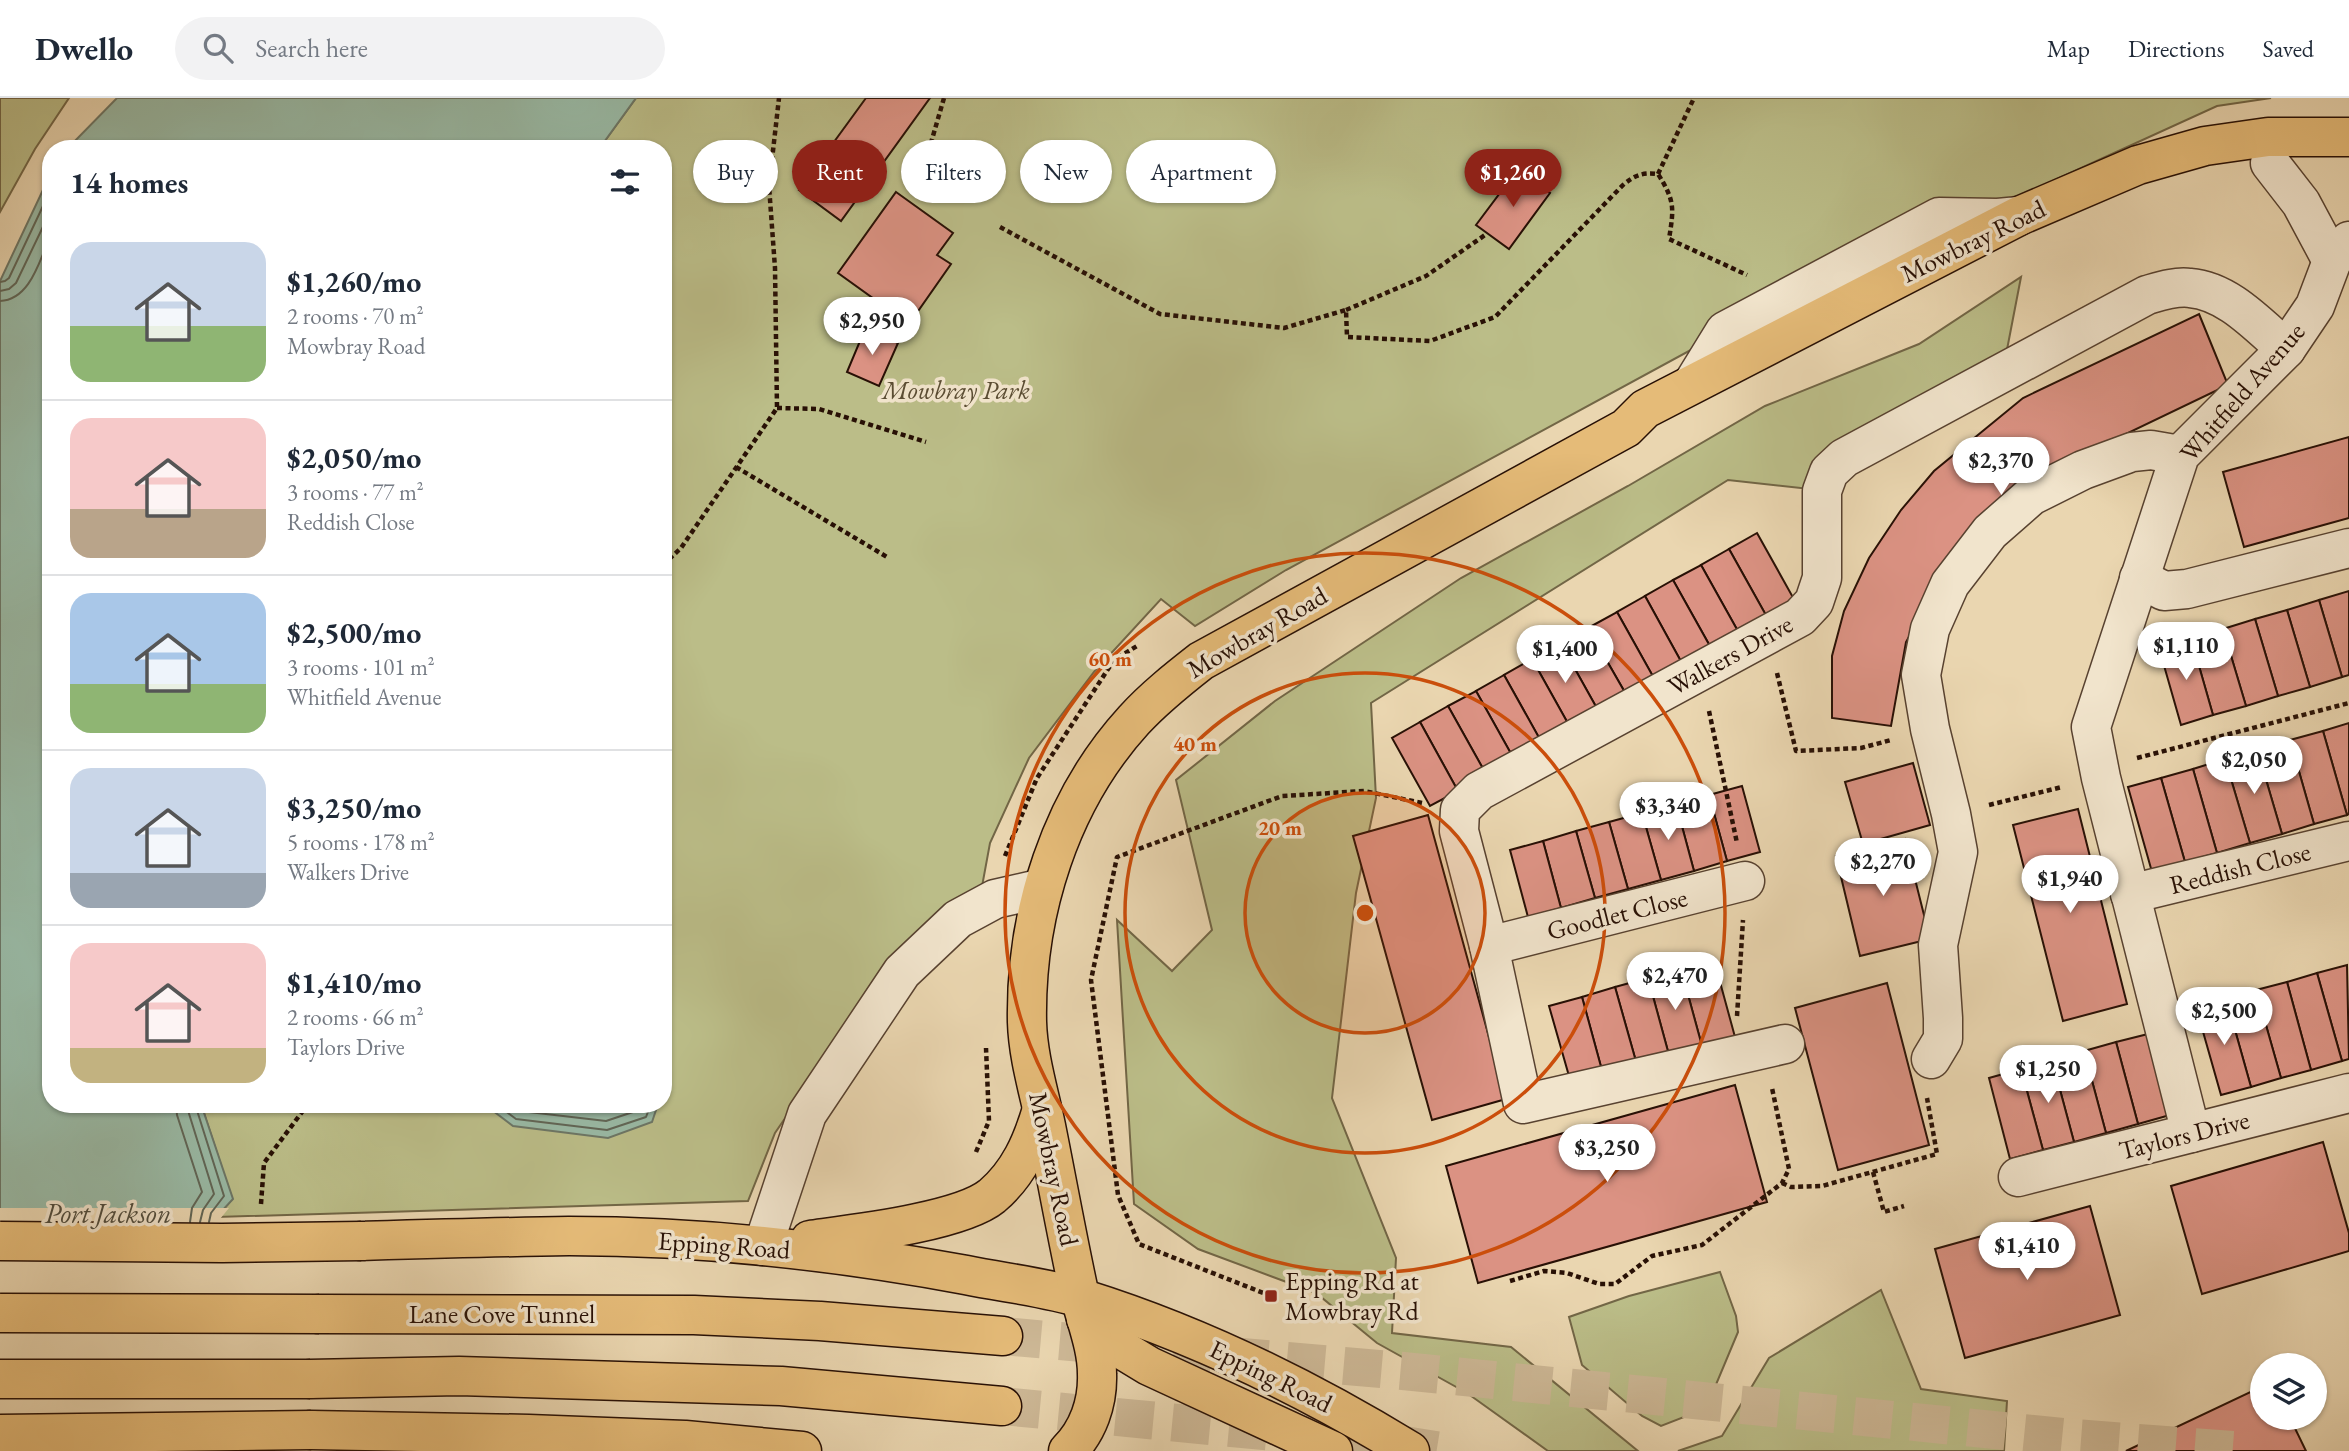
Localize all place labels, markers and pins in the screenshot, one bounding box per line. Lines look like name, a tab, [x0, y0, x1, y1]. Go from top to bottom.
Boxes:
pin: $1,260	[1456, 150, 1570, 209]
pin: $2,950	[815, 298, 929, 357]
pin: $2,370	[1944, 438, 2058, 497]
pin: $1,110	[2129, 622, 2243, 682]
pin: $1,400	[1508, 626, 1622, 685]
pin: $2,050	[2197, 736, 2311, 796]
pin: $3,340	[1611, 782, 1725, 842]
pin: $2,270	[1826, 838, 1940, 898]
pin: $1,940	[2013, 856, 2127, 915]
centre of rings	[1353, 901, 1377, 925]
pin: $2,470	[1618, 953, 1732, 1012]
pin: $2,500	[2167, 988, 2281, 1047]
pin: $1,250	[1991, 1046, 2105, 1105]
pin: $3,250	[1550, 1124, 1664, 1184]
pin: $1,410	[1970, 1222, 2084, 1282]
place label: Epping Rd at Mowbray Rd	[1285, 1264, 1420, 1328]
marker: Epping Rd at Mowbray Rd	[1263, 1288, 1279, 1304]

